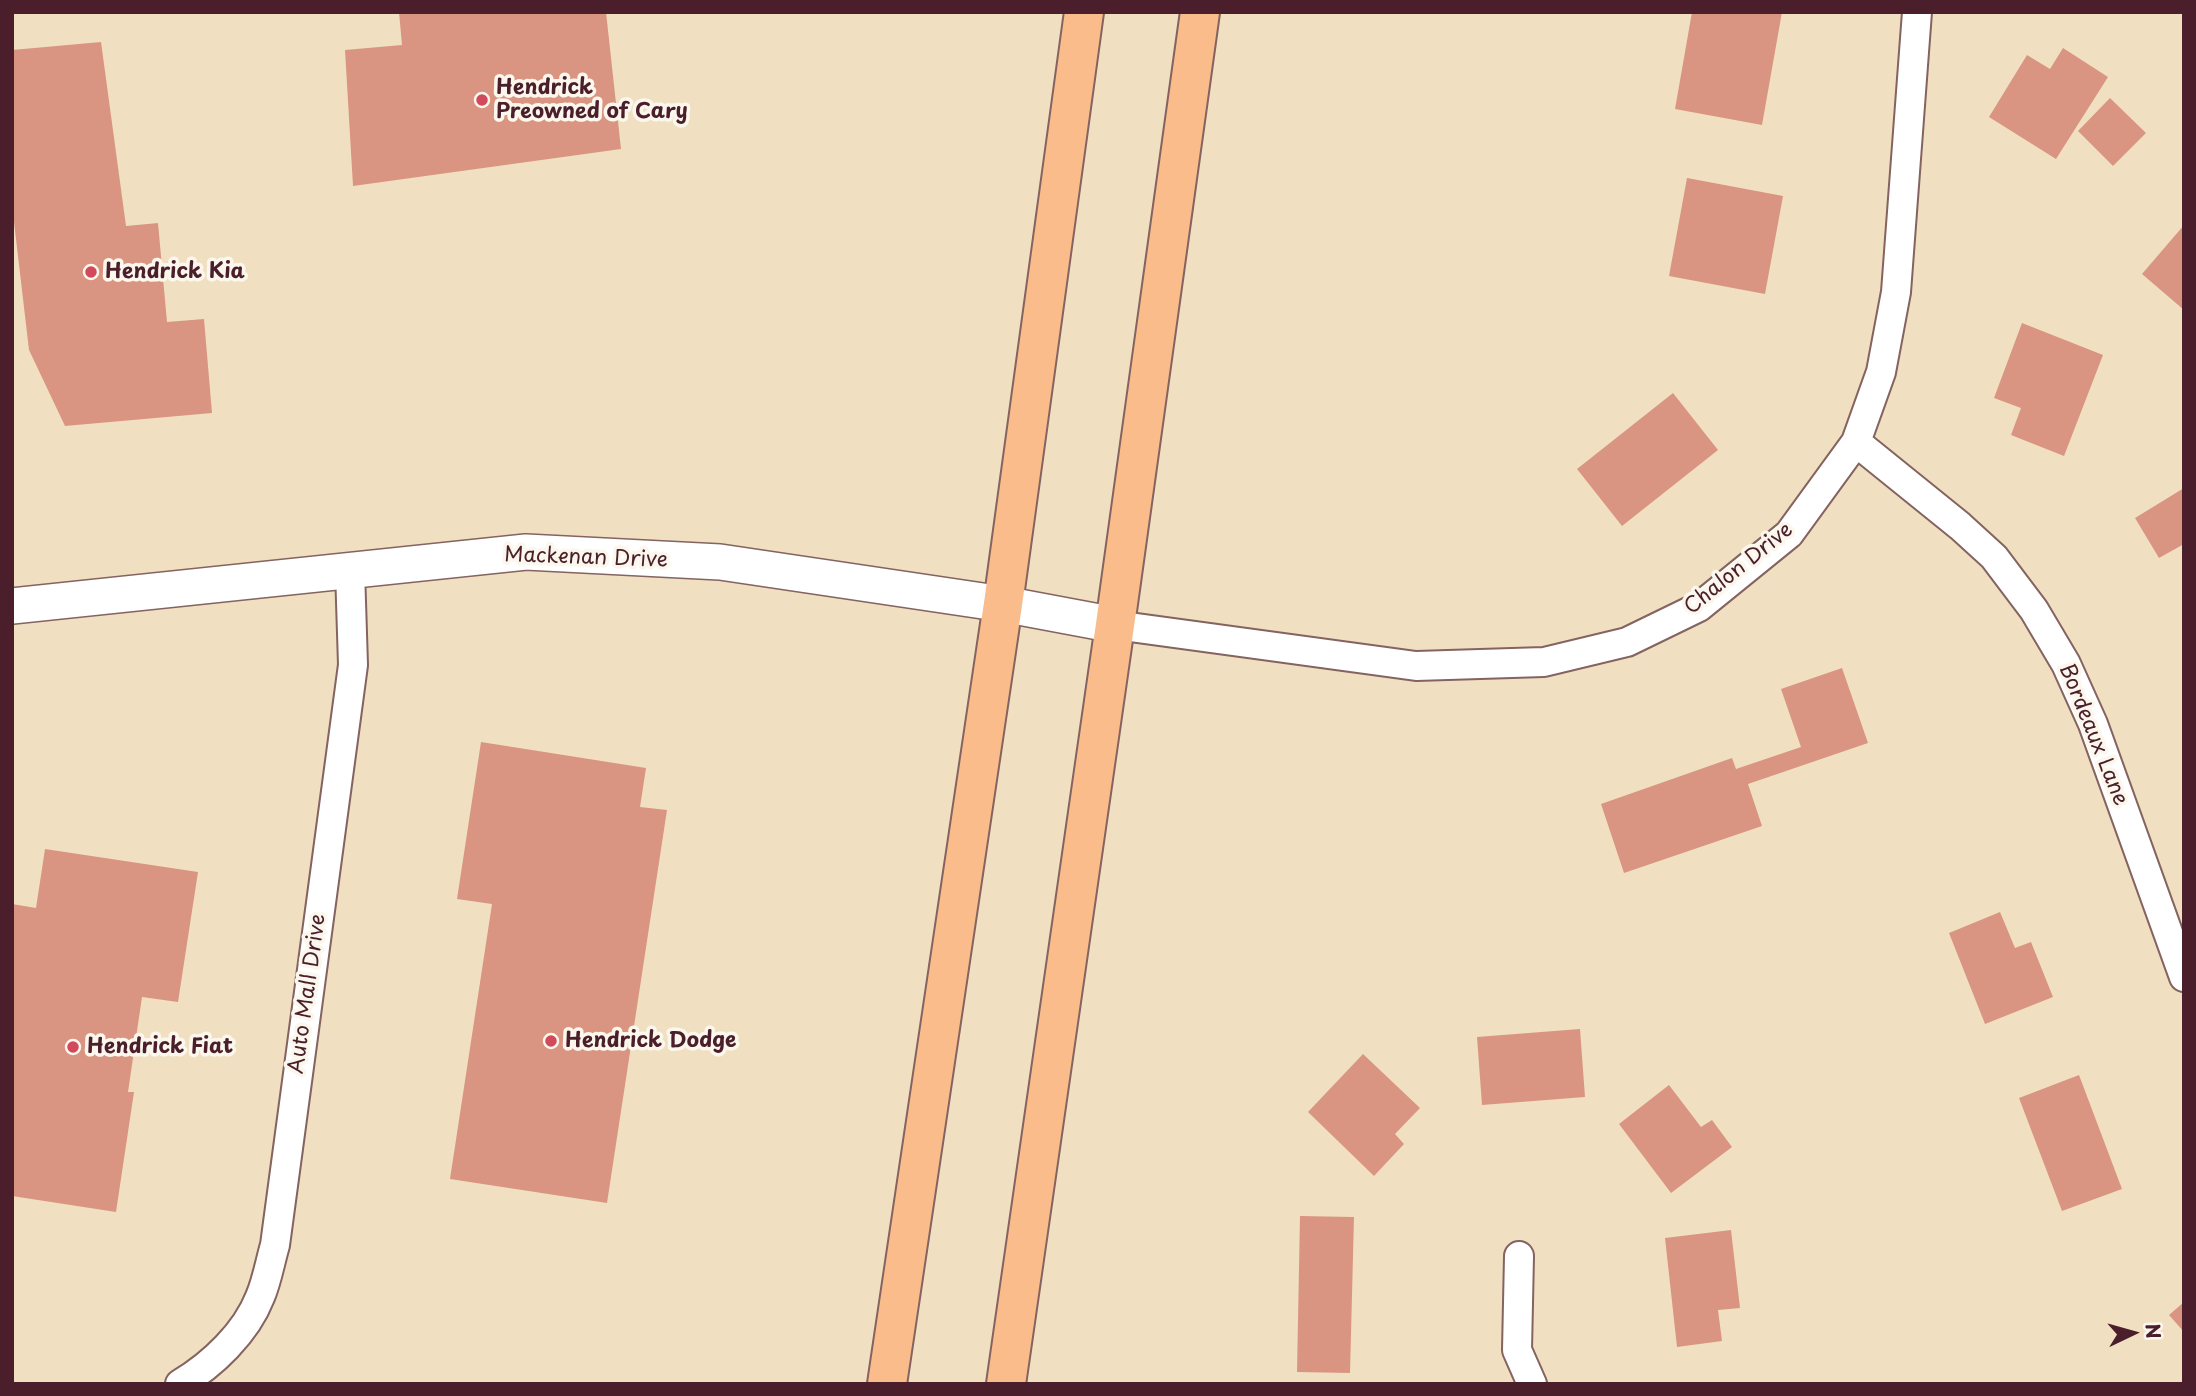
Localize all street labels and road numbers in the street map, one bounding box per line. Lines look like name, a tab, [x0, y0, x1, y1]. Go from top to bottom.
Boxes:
street label: Chalon Drive	[1680, 518, 1798, 620]
street label: Mackenan Drive	[504, 543, 668, 573]
street label: Bordeaux Lane	[2053, 660, 2133, 810]
street label: Auto Mall Drive	[284, 913, 332, 1075]

